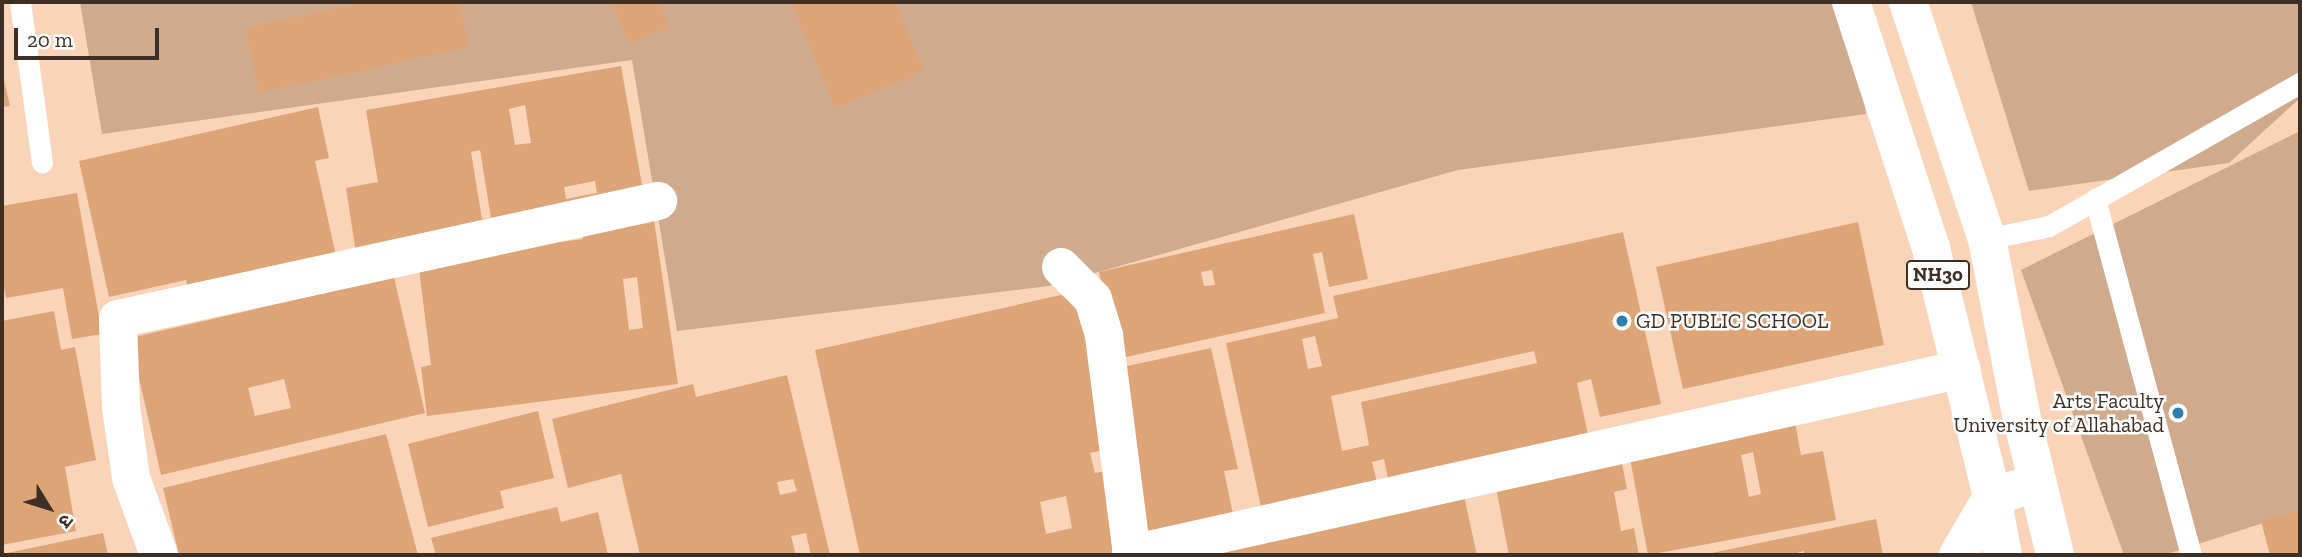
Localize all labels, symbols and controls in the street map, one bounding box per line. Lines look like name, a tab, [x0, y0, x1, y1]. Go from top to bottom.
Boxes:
scale bar	[18, 14, 163, 58]
text: 20 m	[27, 27, 73, 52]
road number: NH30	[1905, 260, 1971, 290]
place label: GD PUBLIC SCHOOL	[1636, 308, 1828, 334]
marker: GD PUBLIC SCHOOL	[1614, 313, 1630, 329]
place label: Arts Faculty University of Allahabad	[1952, 388, 2164, 438]
marker: Arts Faculty University of Allahabad	[2170, 405, 2186, 421]
north arrow	[14, 473, 84, 543]
text: उ	[53, 510, 78, 533]

